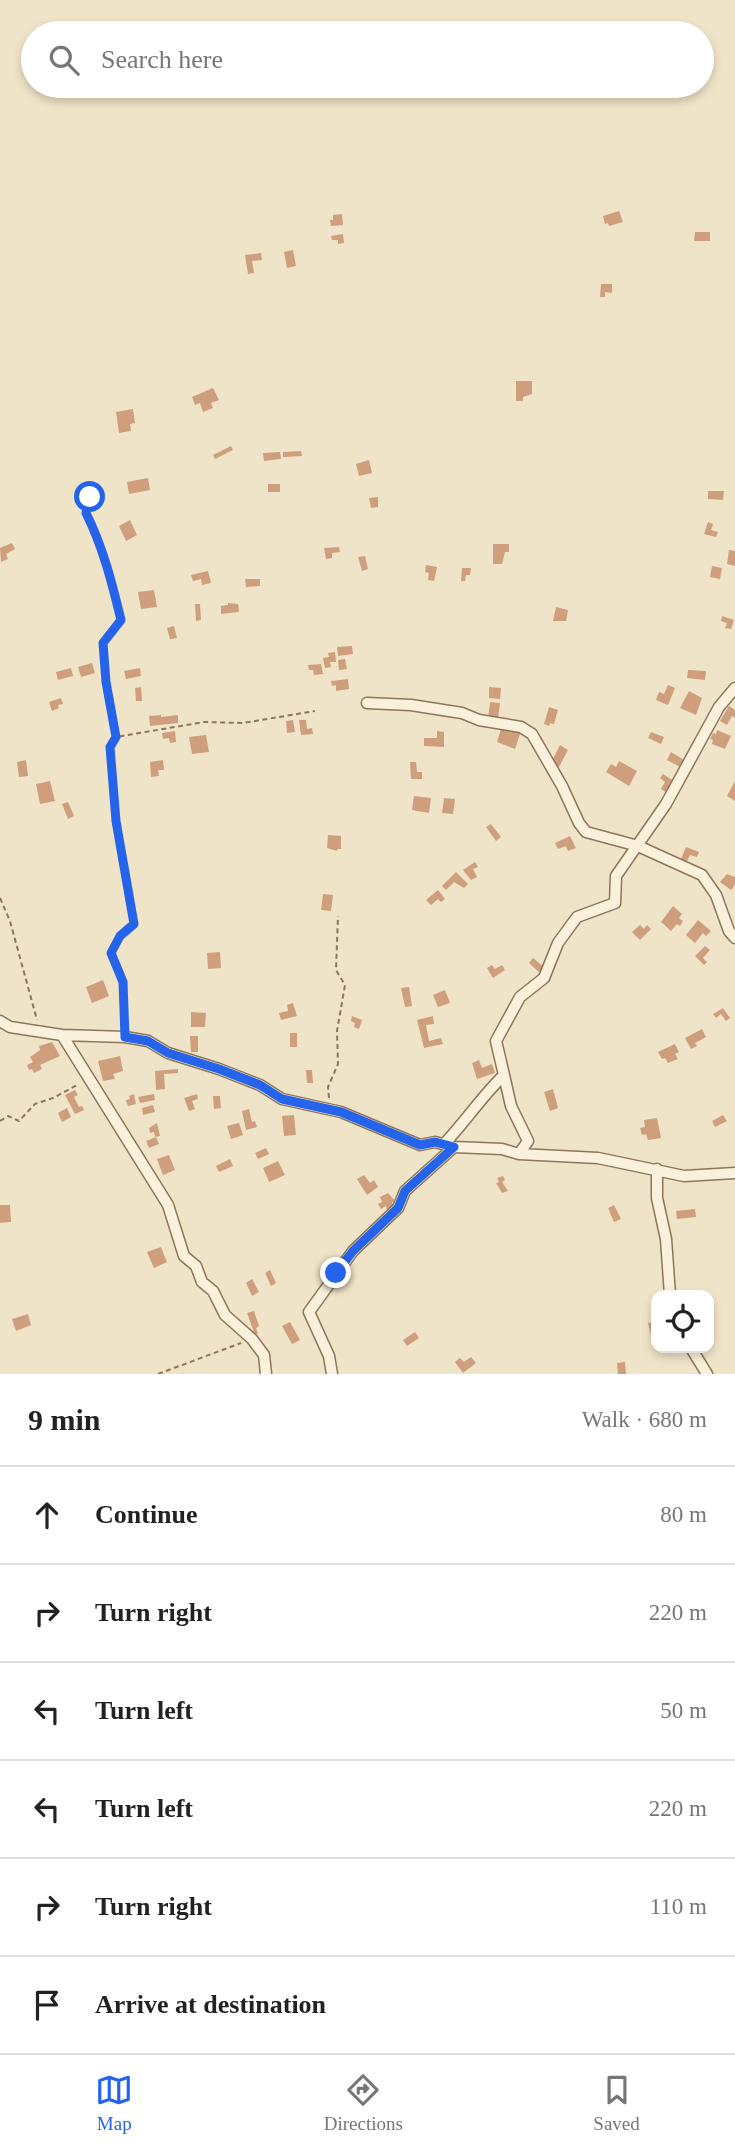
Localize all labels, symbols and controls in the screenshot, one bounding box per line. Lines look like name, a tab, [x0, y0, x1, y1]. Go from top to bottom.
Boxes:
search box	[21, 21, 714, 98]
icon: search	[45, 41, 83, 79]
text: Search here	[101, 45, 223, 74]
route start	[74, 481, 105, 512]
route end	[320, 1257, 351, 1288]
map controls	[651, 1290, 714, 1353]
button: locate	[651, 1290, 714, 1353]
text: 9 min	[28, 1403, 101, 1436]
text: Walk · 680 m	[582, 1407, 707, 1432]
icon: ahead	[28, 1496, 66, 1534]
text: Continue	[95, 1500, 198, 1529]
text: 80 m	[660, 1502, 707, 1527]
icon: right	[28, 1594, 66, 1632]
text: Turn right	[95, 1598, 212, 1627]
text: 220 m	[649, 1600, 707, 1625]
icon: left	[28, 1692, 66, 1730]
text: Turn left	[95, 1696, 193, 1725]
text: 50 m	[660, 1698, 707, 1723]
icon: left	[28, 1790, 66, 1828]
text: Turn left	[95, 1794, 193, 1823]
text: 220 m	[649, 1796, 707, 1821]
icon: right	[28, 1888, 66, 1926]
text: Turn right	[95, 1892, 212, 1921]
text: 110 m	[650, 1894, 707, 1919]
icon: arrive	[28, 1986, 66, 2024]
text: Arrive at destination	[95, 1990, 326, 2019]
tab: Map	[95, 2071, 133, 2135]
tab: Directions	[324, 2071, 403, 2135]
tab: Saved	[593, 2071, 640, 2135]

